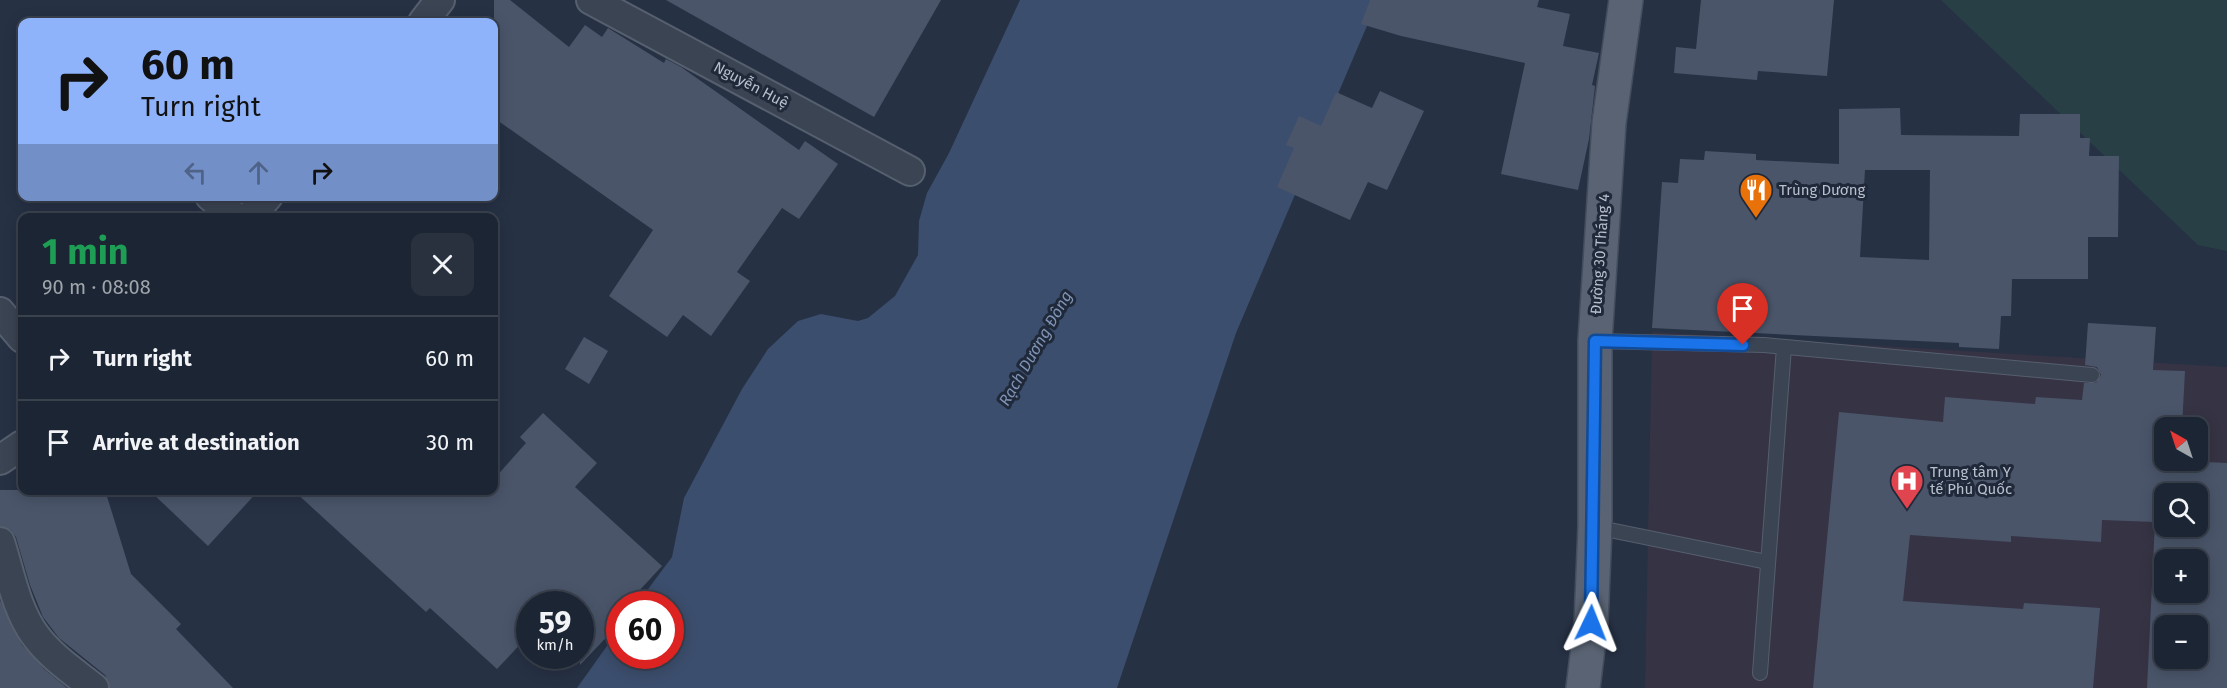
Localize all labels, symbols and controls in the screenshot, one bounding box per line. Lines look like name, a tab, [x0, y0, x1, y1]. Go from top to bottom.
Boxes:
text: 60 m	[141, 40, 235, 90]
icon: right	[42, 42, 120, 120]
street label: Nguyễn Huệ	[711, 58, 791, 112]
text: Turn right	[141, 91, 261, 123]
icon: left	[179, 156, 212, 189]
icon: ahead	[242, 156, 275, 189]
icon: right	[305, 156, 338, 189]
restaurant icon: Trùng Dương	[1738, 172, 1774, 219]
place label: Trùng Dương	[1779, 181, 1865, 199]
street label: Đường 30 Tháng 4	[1587, 193, 1613, 315]
text: 1 min	[42, 230, 129, 274]
button: close	[411, 233, 474, 296]
text: 90 m · 08:08	[42, 275, 151, 299]
pin	[1717, 283, 1768, 345]
water label: Rạch Dương Đông	[995, 287, 1076, 409]
icon: arrive	[1726, 292, 1759, 325]
icon: right	[42, 342, 75, 375]
text: Turn right	[93, 345, 192, 372]
text: 60 m	[425, 345, 474, 372]
north arrow	[2154, 417, 2208, 471]
map controls	[2154, 417, 2208, 669]
icon: arrive	[42, 426, 75, 459]
text: Arrive at destination	[93, 429, 300, 456]
text: 30 m	[426, 429, 474, 456]
hospital icon: Trung tâm Y tế Phú Quốc	[1889, 463, 1925, 510]
place label: Trung tâm Y tế Phú Quốc	[1930, 463, 2012, 498]
button: search	[2154, 483, 2208, 537]
button: +	[2154, 549, 2208, 603]
speed limit sign: 60	[606, 591, 684, 669]
position arrow	[1559, 591, 1623, 655]
text: 59	[539, 605, 571, 641]
button: −	[2154, 615, 2208, 669]
text: km/h	[536, 636, 574, 654]

